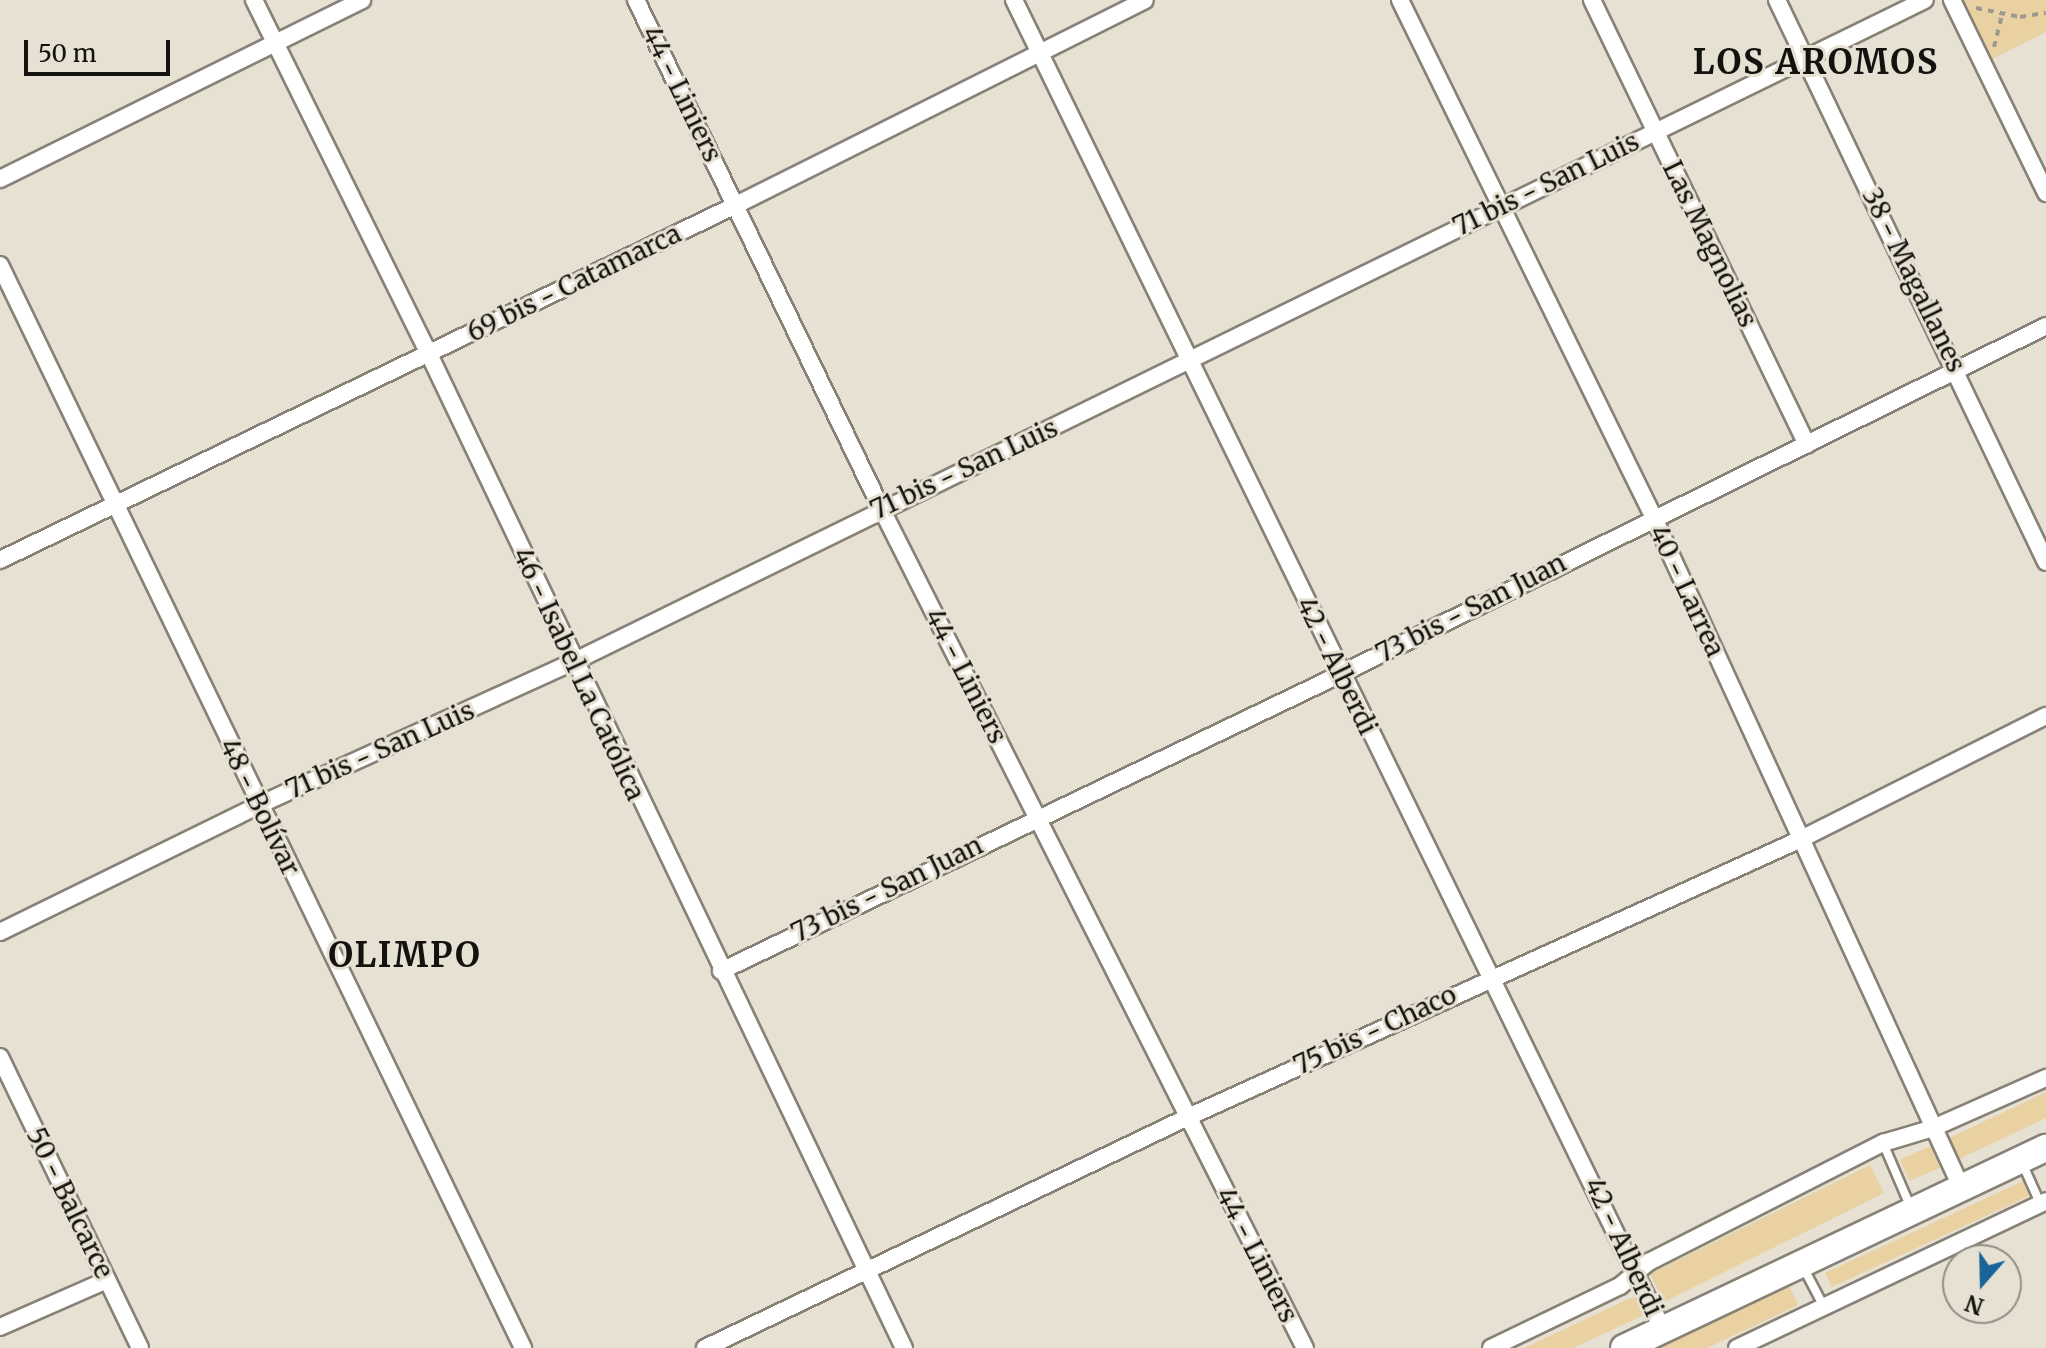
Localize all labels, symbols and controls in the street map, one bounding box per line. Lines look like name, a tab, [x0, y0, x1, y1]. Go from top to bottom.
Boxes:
street label: 44 - Liniers	[636, 21, 728, 167]
scale bar	[28, 24, 174, 74]
text: 50 m	[38, 38, 97, 69]
district label: LOS AROMOS	[1693, 43, 1939, 83]
street label: 71 bis - San Luis	[1448, 126, 1644, 242]
street label: Las Magnolias	[1656, 156, 1764, 332]
street label: 38 - Magallanes	[1856, 183, 1972, 377]
street label: 69 bis - Catamarca	[462, 218, 686, 348]
street label: 71 bis - San Luis	[866, 412, 1062, 526]
street label: 40 - Larrea	[1643, 520, 1731, 662]
street label: 46 - Isabel La Católica	[507, 543, 651, 805]
street label: 73 bis - San Juan	[1371, 547, 1571, 669]
street label: 42 - Alberdi	[1290, 592, 1384, 740]
street label: 44 - Liniers	[919, 603, 1013, 749]
street label: 71 bis - San Luis	[281, 695, 479, 805]
street label: 48 - Bolívar	[213, 734, 307, 880]
street label: 73 bis - San Juan	[786, 829, 988, 949]
district label: OLIMPO	[328, 936, 482, 976]
street label: 75 bis - Chaco	[1289, 979, 1461, 1081]
street label: 50 - Balcarce	[20, 1123, 120, 1283]
street label: 42 - Alberdi	[1578, 1173, 1670, 1321]
street label: 44 - Liniers	[1210, 1182, 1304, 1328]
north arrow	[1942, 1244, 2022, 1324]
text: N	[1962, 1289, 1987, 1321]

